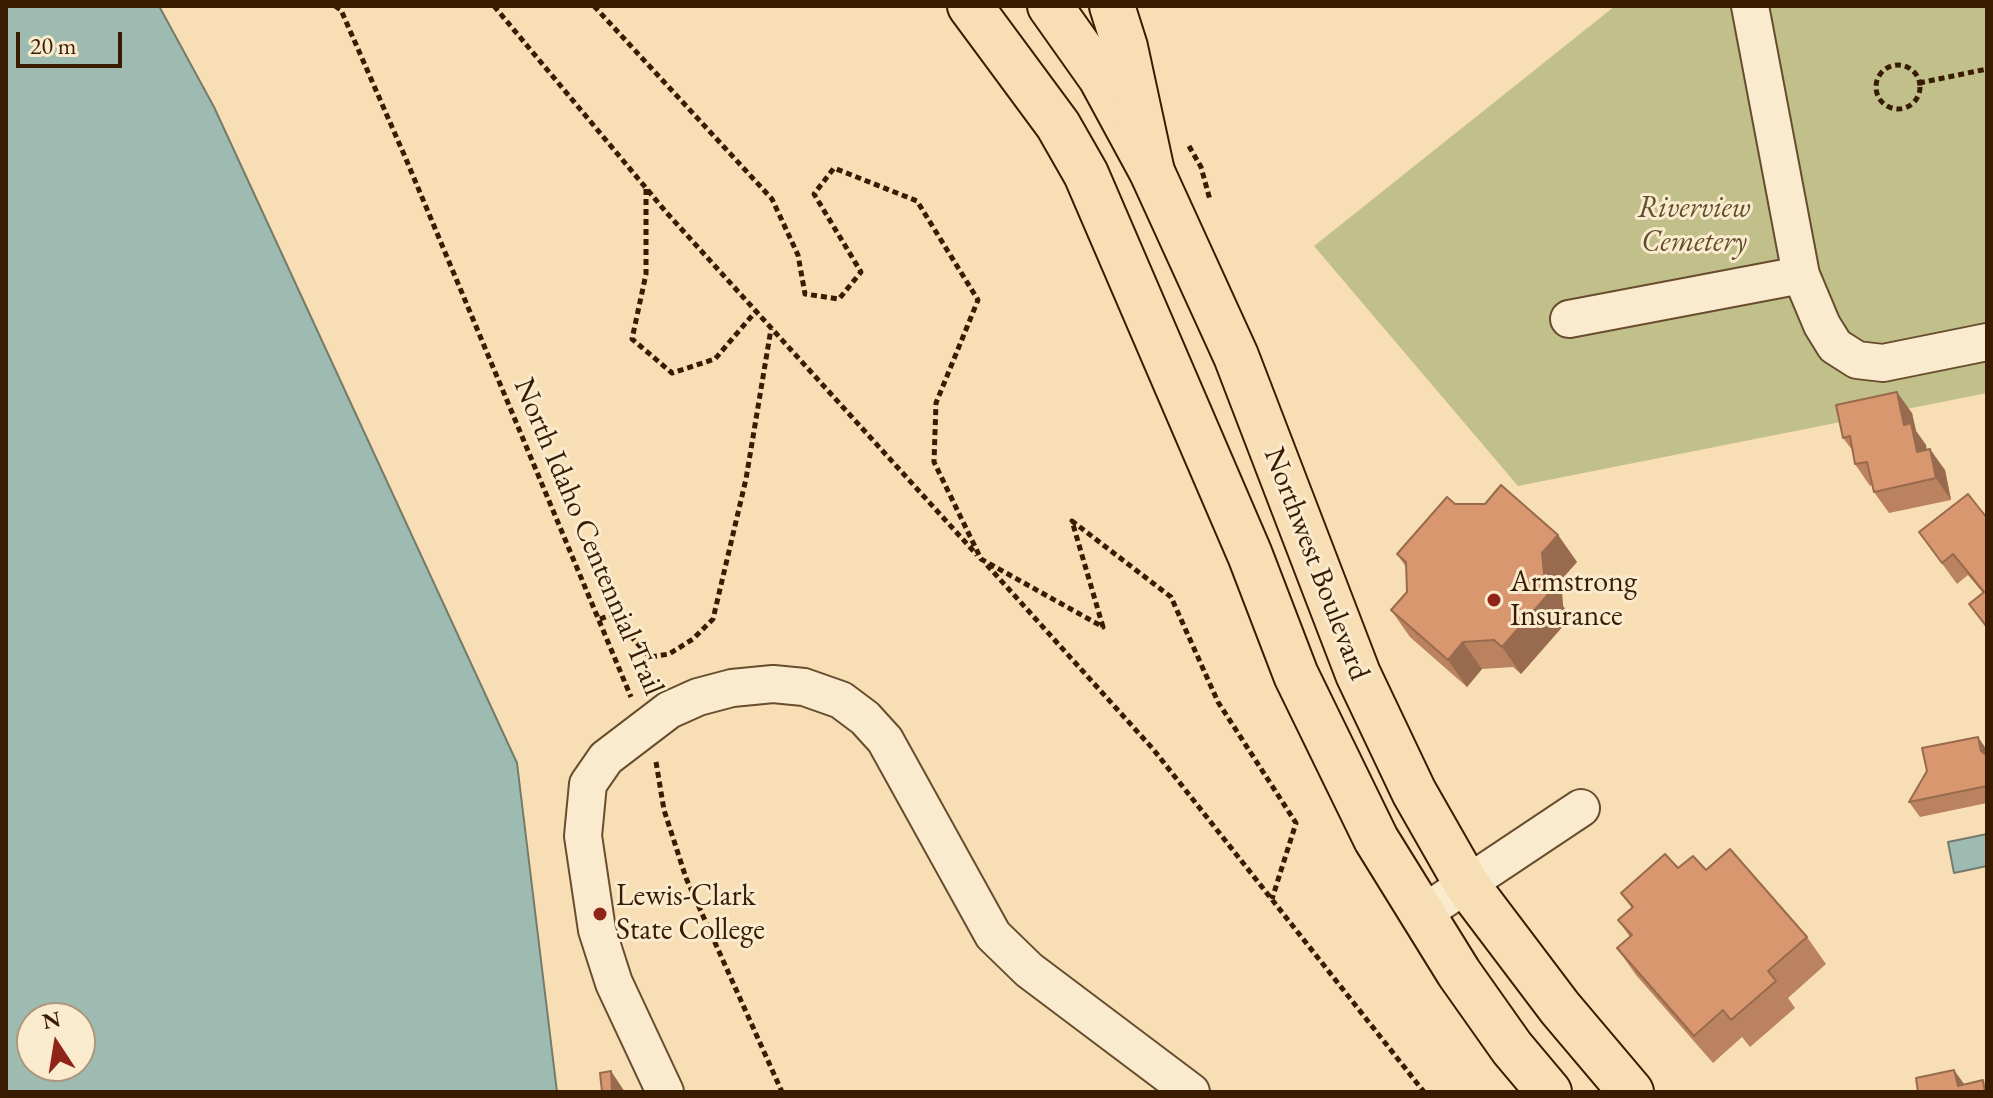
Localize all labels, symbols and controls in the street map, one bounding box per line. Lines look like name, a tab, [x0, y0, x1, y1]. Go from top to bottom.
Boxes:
scale bar	[20, 16, 126, 66]
text: 20 m	[30, 30, 77, 61]
park label: Riverview Cemetery	[1638, 191, 1750, 262]
street label: North Idaho Centennial Trail	[505, 373, 671, 701]
street label: Northwest Boulevard	[1255, 443, 1377, 685]
place label: Armstrong Insurance	[1510, 565, 1637, 636]
marker: Armstrong Insurance	[1485, 591, 1503, 609]
place label: Lewis-Clark State College	[616, 879, 765, 950]
marker: Lewis-Clark State College	[591, 905, 609, 923]
north arrow	[16, 1002, 96, 1082]
text: N	[40, 1004, 63, 1036]

